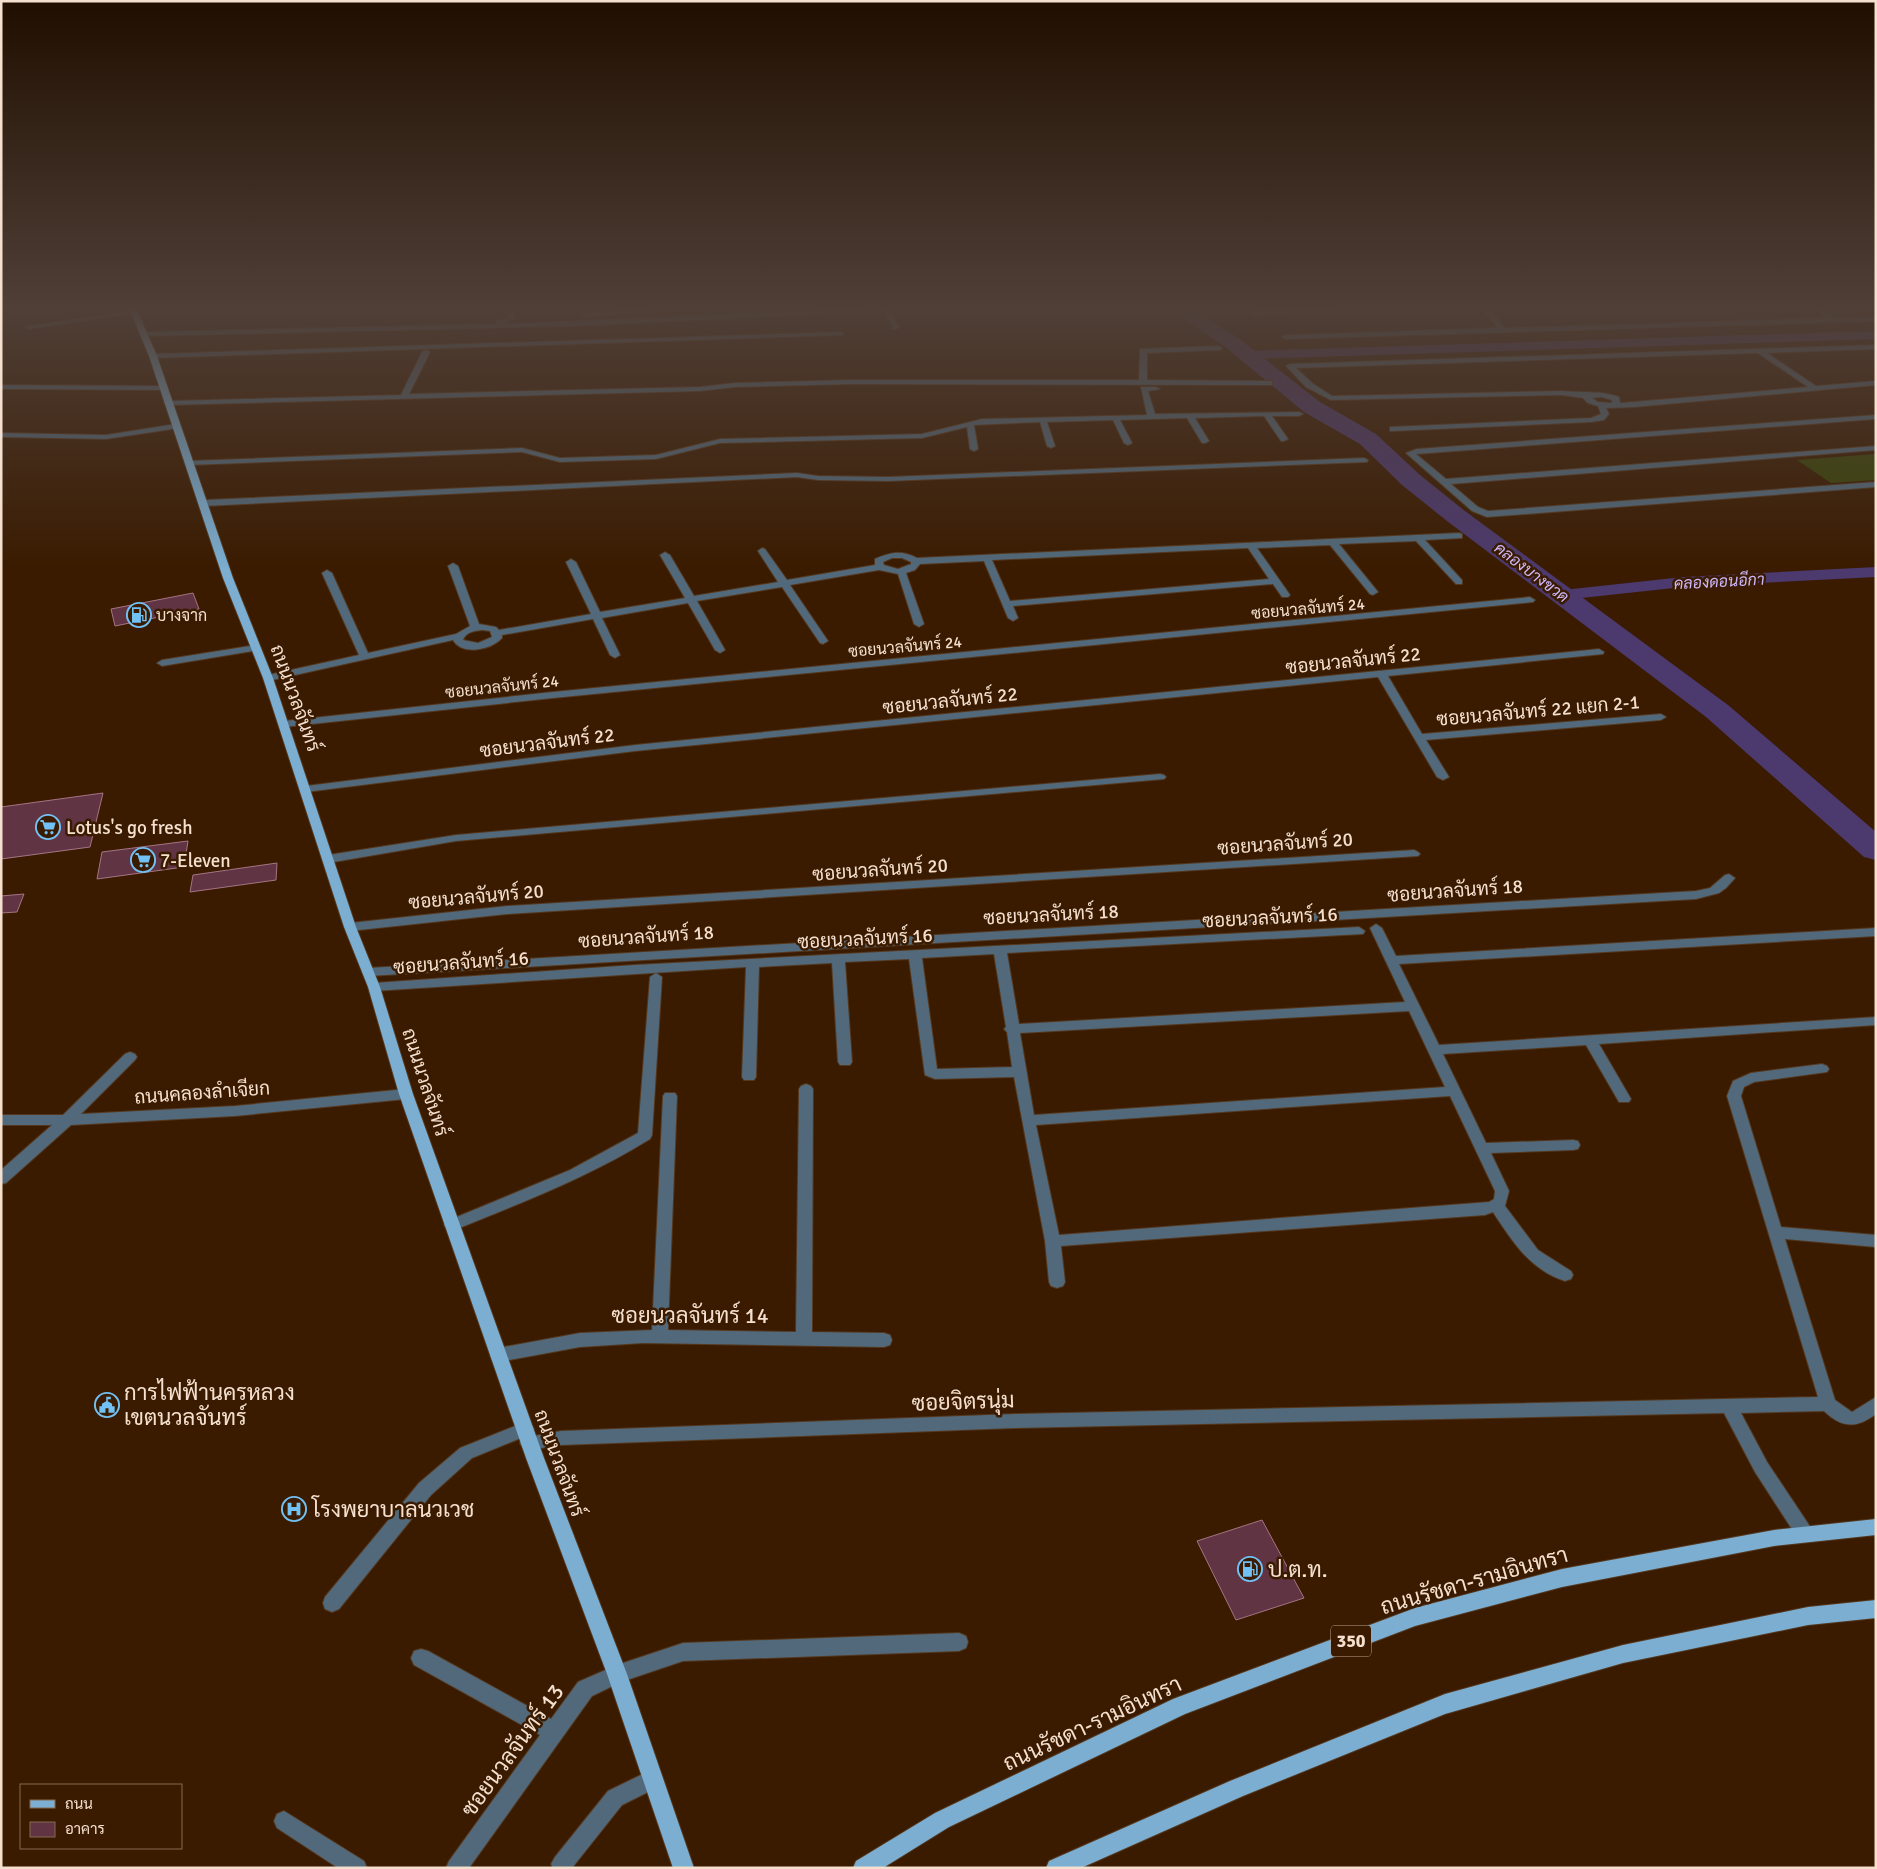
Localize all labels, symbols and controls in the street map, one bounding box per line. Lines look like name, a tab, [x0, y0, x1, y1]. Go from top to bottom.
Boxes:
water label: คลองบางขวด	[1490, 538, 1573, 607]
water label: คลองดอนอีกา	[1673, 568, 1765, 594]
street label: ซอยนวลจันทร์ 24	[1250, 591, 1366, 624]
fuel station icon: บางจาก	[126, 602, 152, 628]
place label: บางจาก	[156, 606, 207, 626]
street label: ซอยนวลจันทร์ 24	[847, 629, 963, 662]
street label: ถนนนวลจันทร์	[265, 641, 327, 755]
street label: ซอยนวลจันทร์ 22	[1284, 641, 1422, 680]
street label: ซอยนวลจันทร์ 24	[444, 668, 560, 703]
street label: ซอยนวลจันทร์ 22	[881, 681, 1019, 720]
street label: ซอยนวลจันทร์ 22 แยก 2-1	[1435, 689, 1641, 732]
street label: ซอยนวลจันทร์ 22	[478, 722, 616, 763]
supermarket icon: Lotus's go fresh	[35, 814, 61, 840]
place label: Lotus's go fresh	[66, 816, 192, 840]
street label: ซอยนวลจันทร์ 20	[1217, 826, 1354, 861]
supermarket icon: 7-Eleven	[130, 847, 156, 873]
place label: 7-Eleven	[160, 849, 231, 873]
street label: ซอยนวลจันทร์ 20	[812, 852, 949, 887]
street label: ซอยนวลจันทร์ 18	[1387, 873, 1524, 908]
street label: ซอยนวลจันทร์ 20	[407, 878, 545, 915]
street label: ซอยนวลจันทร์ 18	[983, 898, 1119, 931]
street label: ซอยนวลจันทร์ 16	[1202, 901, 1338, 934]
street label: ซอยนวลจันทร์ 18	[578, 919, 715, 954]
street label: ซอยนวลจันทร์ 16	[797, 922, 933, 955]
street label: ซอยนวลจันทร์ 16	[393, 945, 530, 980]
street label: ถนนนวลจันทร์	[396, 1025, 455, 1139]
street label: ถนนคลองลำเจียก	[133, 1075, 271, 1110]
street label: ซอยนวลจันทร์ 14	[611, 1301, 769, 1329]
place label: การไฟฟ้านครหลวง เขตนวลจันทร์	[124, 1378, 295, 1431]
street label: ซอยจิตรนุ่ม	[911, 1386, 1015, 1419]
public building icon: การไฟฟ้านครหลวง เขตนวลจันทร์	[94, 1392, 120, 1418]
street label: ถนนนวลจันทร์	[529, 1406, 591, 1520]
place label: โรงพยาบาลนวเวช	[311, 1495, 474, 1523]
hospital icon: โรงพยาบาลนวเวช	[281, 1496, 307, 1522]
street label: ถนนรัชดา-รามอินทรา	[1377, 1541, 1571, 1620]
fuel station icon: ป.ต.ท.	[1237, 1556, 1263, 1582]
place label: ป.ต.ท.	[1268, 1556, 1328, 1583]
road number: 350	[1331, 1625, 1371, 1656]
street label: ถนนรัชดา-รามอินทรา	[999, 1670, 1186, 1777]
street label: ซอยนวลจันทร์ 13	[455, 1678, 569, 1822]
legend	[20, 1784, 182, 1849]
text: ถนน	[65, 1795, 93, 1813]
text: อาคาร	[65, 1820, 105, 1838]

